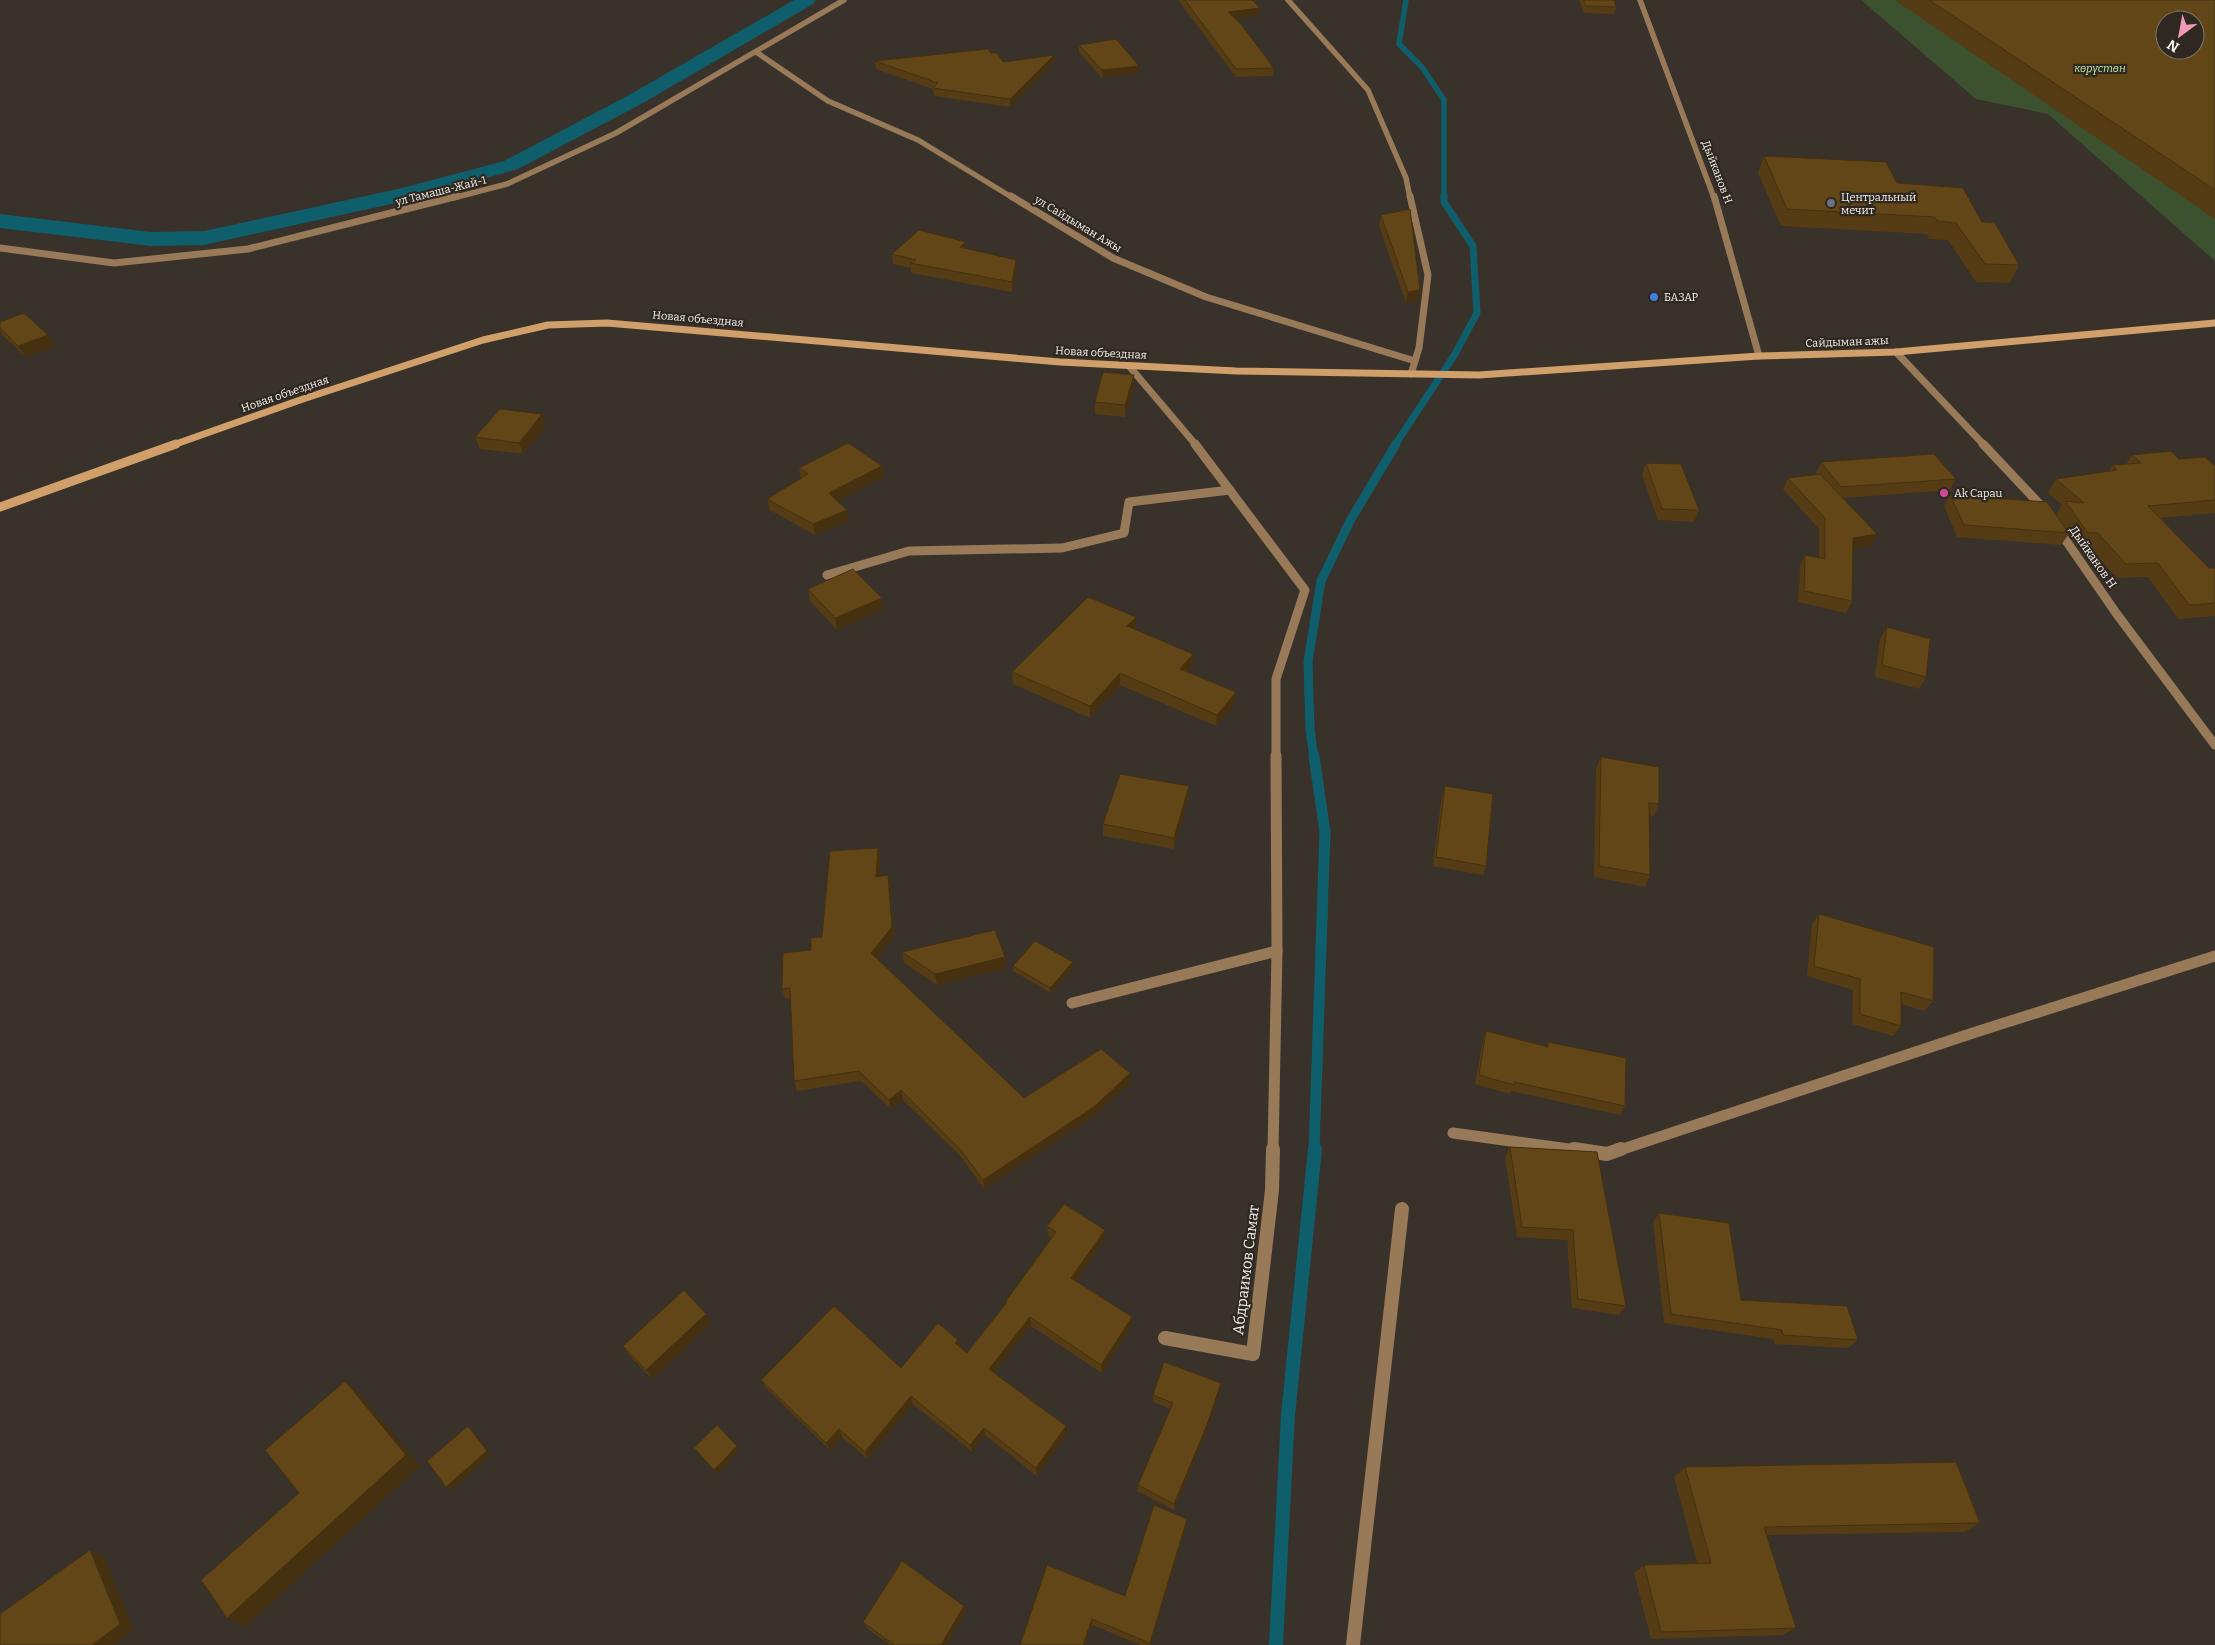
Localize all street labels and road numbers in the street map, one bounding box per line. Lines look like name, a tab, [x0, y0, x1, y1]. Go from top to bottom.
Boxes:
street label: Дыйканов Н	[1699, 139, 1735, 206]
street label: ул Тамаша-Жай-1	[393, 173, 488, 209]
street label: ул Сайдыман Ажы	[1031, 192, 1124, 255]
street label: Новая объездная	[652, 309, 744, 329]
street label: Сайдыман ажы	[1805, 334, 1889, 350]
street label: Новая объездная	[1055, 344, 1147, 362]
street label: Новая объездная	[240, 373, 330, 415]
street label: Дыйканов Н	[2066, 523, 2120, 591]
street label: Абдраимов Самат	[1229, 1204, 1263, 1336]

